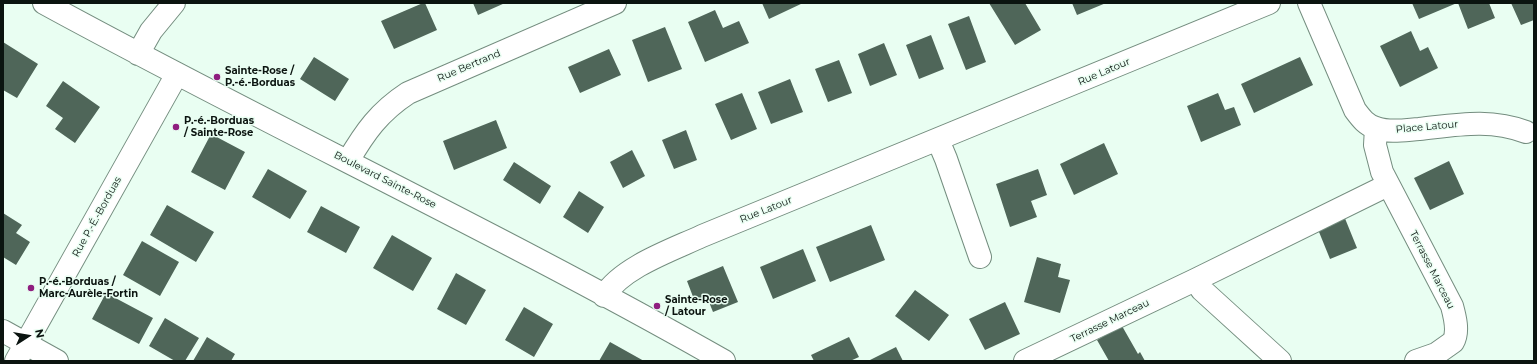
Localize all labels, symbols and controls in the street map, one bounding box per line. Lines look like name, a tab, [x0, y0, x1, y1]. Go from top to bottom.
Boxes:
street label: Rue Bertrand	[436, 47, 502, 85]
street label: Rue Latour	[1076, 56, 1132, 88]
place label: Sainte-Rose / P.-é.-Borduas	[225, 65, 295, 88]
marker: Sainte-Rose / P.-é.-Borduas	[212, 72, 222, 82]
place label: P.-é.-Borduas / Sainte-Rose	[184, 115, 254, 138]
street label: Place Latour	[1395, 118, 1459, 136]
marker: P.-é.-Borduas / Sainte-Rose	[171, 122, 181, 132]
street label: Boulevard Sainte-Rose	[332, 149, 438, 211]
street label: Rue P.-É.-Borduas	[70, 175, 124, 259]
street label: Rue Latour	[738, 194, 794, 226]
street label: Terrasse Marceau	[1407, 229, 1457, 311]
place label: P.-é.-Borduas / Marc-Aurèle-Fortin	[39, 276, 138, 300]
marker: P.-é.-Borduas / Marc-Aurèle-Fortin	[26, 283, 36, 293]
place label: Sainte-Rose / Latour	[665, 294, 727, 318]
street label: Terrasse Marceau	[1069, 297, 1151, 345]
marker: Sainte-Rose / Latour	[652, 301, 662, 311]
north arrow	[8, 316, 48, 356]
text: N	[32, 328, 48, 339]

